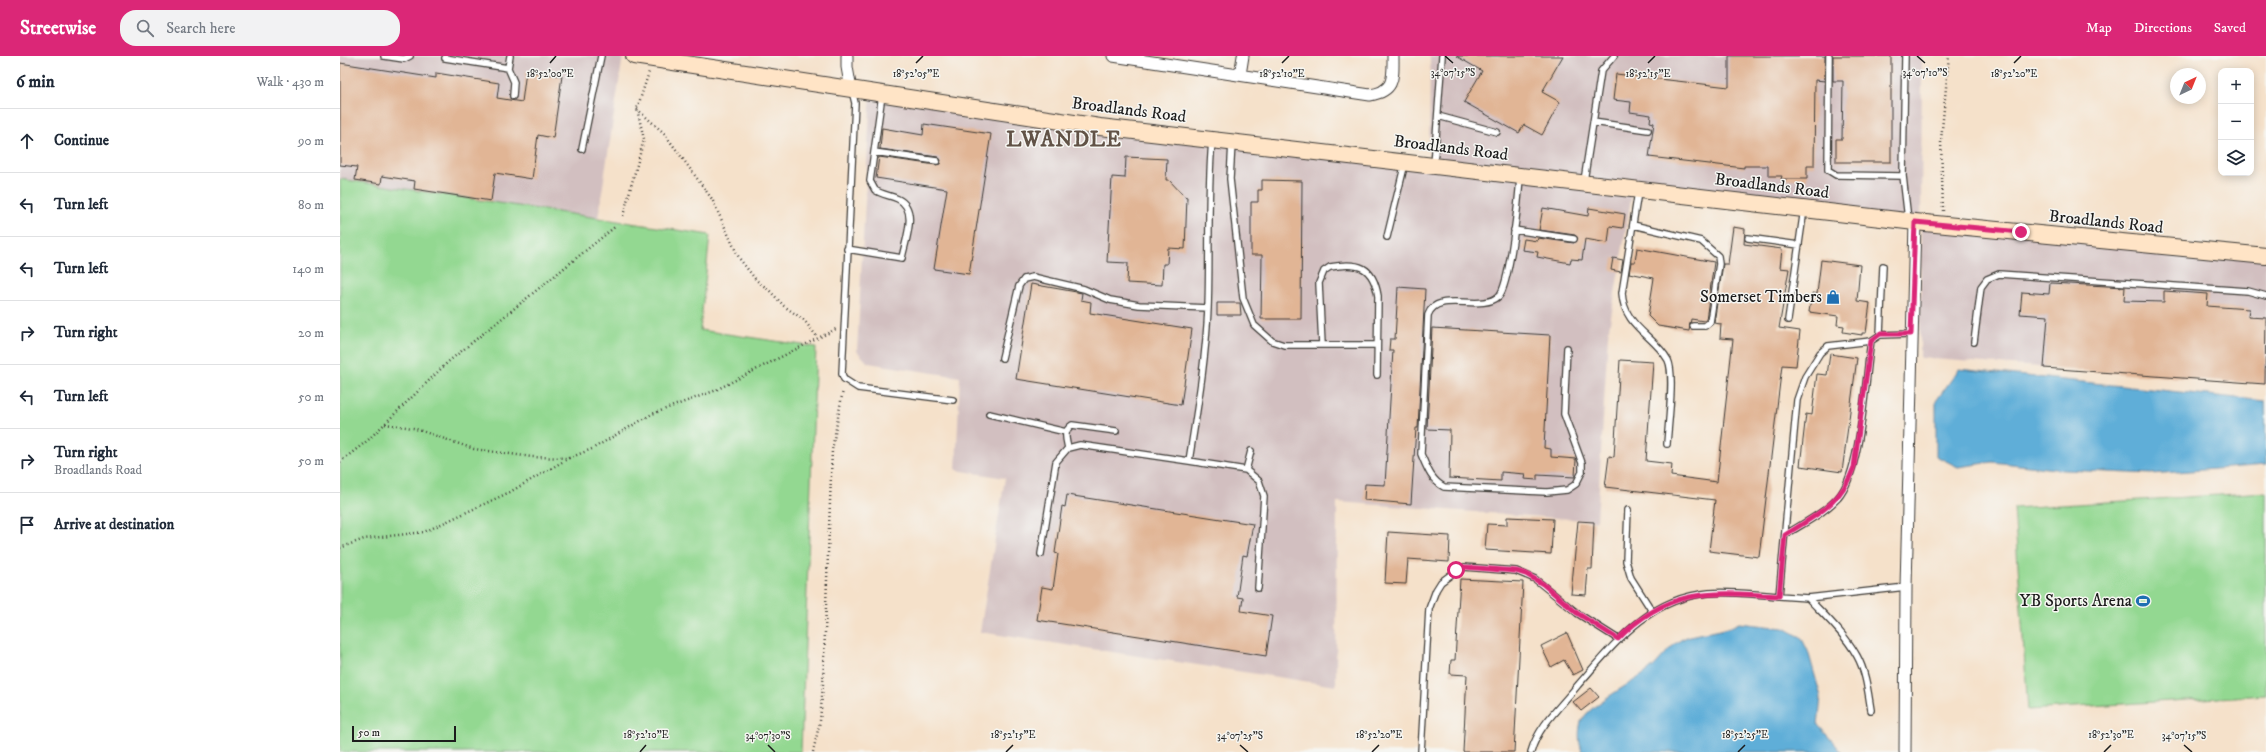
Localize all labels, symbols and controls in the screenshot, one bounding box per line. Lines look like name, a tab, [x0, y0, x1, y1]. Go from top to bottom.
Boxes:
search box	[120, 10, 400, 46]
text: Streetwise	[20, 17, 96, 40]
icon: search	[134, 17, 156, 39]
text: Search here	[166, 19, 236, 38]
text: Map	[2086, 19, 2112, 37]
text: Directions	[2134, 19, 2192, 37]
text: Saved	[2214, 19, 2246, 37]
text: 34°07'15"S	[1431, 67, 1475, 79]
text: 34°07'10"S	[1902, 67, 1948, 79]
text: 18°52'00"E	[526, 68, 574, 80]
text: 18°52'05"E	[893, 68, 939, 80]
text: 18°52'10"E	[1259, 68, 1305, 80]
text: 18°52'15"E	[1626, 68, 1670, 80]
text: 18°52'20"E	[1991, 68, 2037, 80]
north arrow	[2170, 68, 2206, 104]
map controls	[2218, 68, 2254, 176]
button: +	[2218, 68, 2254, 104]
text: 6 min	[16, 71, 55, 93]
text: Walk · 430 m	[256, 74, 324, 90]
street label: Broadlands Road	[1071, 92, 1188, 128]
button: −	[2218, 104, 2254, 140]
district label: LWANDLE	[1006, 127, 1122, 153]
icon: ahead	[16, 130, 38, 152]
street label: Broadlands Road	[1393, 130, 1510, 166]
text: Continue	[54, 131, 109, 150]
text: 90 m	[298, 133, 324, 149]
button: layers	[2218, 140, 2254, 176]
street label: Broadlands Road	[1714, 168, 1831, 204]
icon: left	[16, 194, 38, 216]
text: Turn left	[54, 195, 108, 214]
text: 80 m	[298, 197, 324, 213]
street label: Broadlands Road	[2048, 205, 2165, 239]
route end	[2012, 223, 2030, 241]
icon: left	[16, 258, 38, 280]
text: Turn left	[54, 259, 108, 278]
text: 140 m	[292, 261, 324, 277]
place label: Somerset Timbers	[1700, 286, 1822, 308]
shop icon: Somerset Timbers	[1825, 289, 1841, 305]
icon: right	[16, 322, 38, 344]
text: Turn right	[54, 323, 117, 342]
text: 20 m	[298, 325, 324, 341]
icon: left	[16, 386, 38, 408]
text: Turn left	[54, 387, 108, 406]
text: 50 m	[298, 389, 324, 405]
text: Turn right	[54, 443, 117, 462]
icon: right	[16, 450, 38, 472]
text: 50 m	[298, 453, 324, 469]
text: Broadlands Road	[54, 462, 142, 478]
icon: arrive	[16, 514, 38, 536]
text: Arrive at destination	[54, 515, 174, 534]
route start	[1447, 561, 1465, 579]
place label: YB Sports Arena	[2020, 590, 2133, 612]
sports icon: YB Sports Arena	[2135, 593, 2151, 609]
scale bar	[352, 724, 456, 743]
text: 50 m	[358, 726, 380, 740]
text: 18°52'10"E	[623, 729, 669, 741]
text: 18°52'15"E	[991, 729, 1035, 741]
text: 18°52'20"E	[1356, 729, 1402, 741]
text: 18°52'25"E	[1722, 729, 1768, 741]
text: 18°52'30"E	[2088, 729, 2134, 741]
text: 34°07'30"S	[745, 730, 791, 742]
text: 34°07'25"S	[1217, 730, 1263, 742]
text: 34°07'15"S	[2162, 730, 2206, 742]

